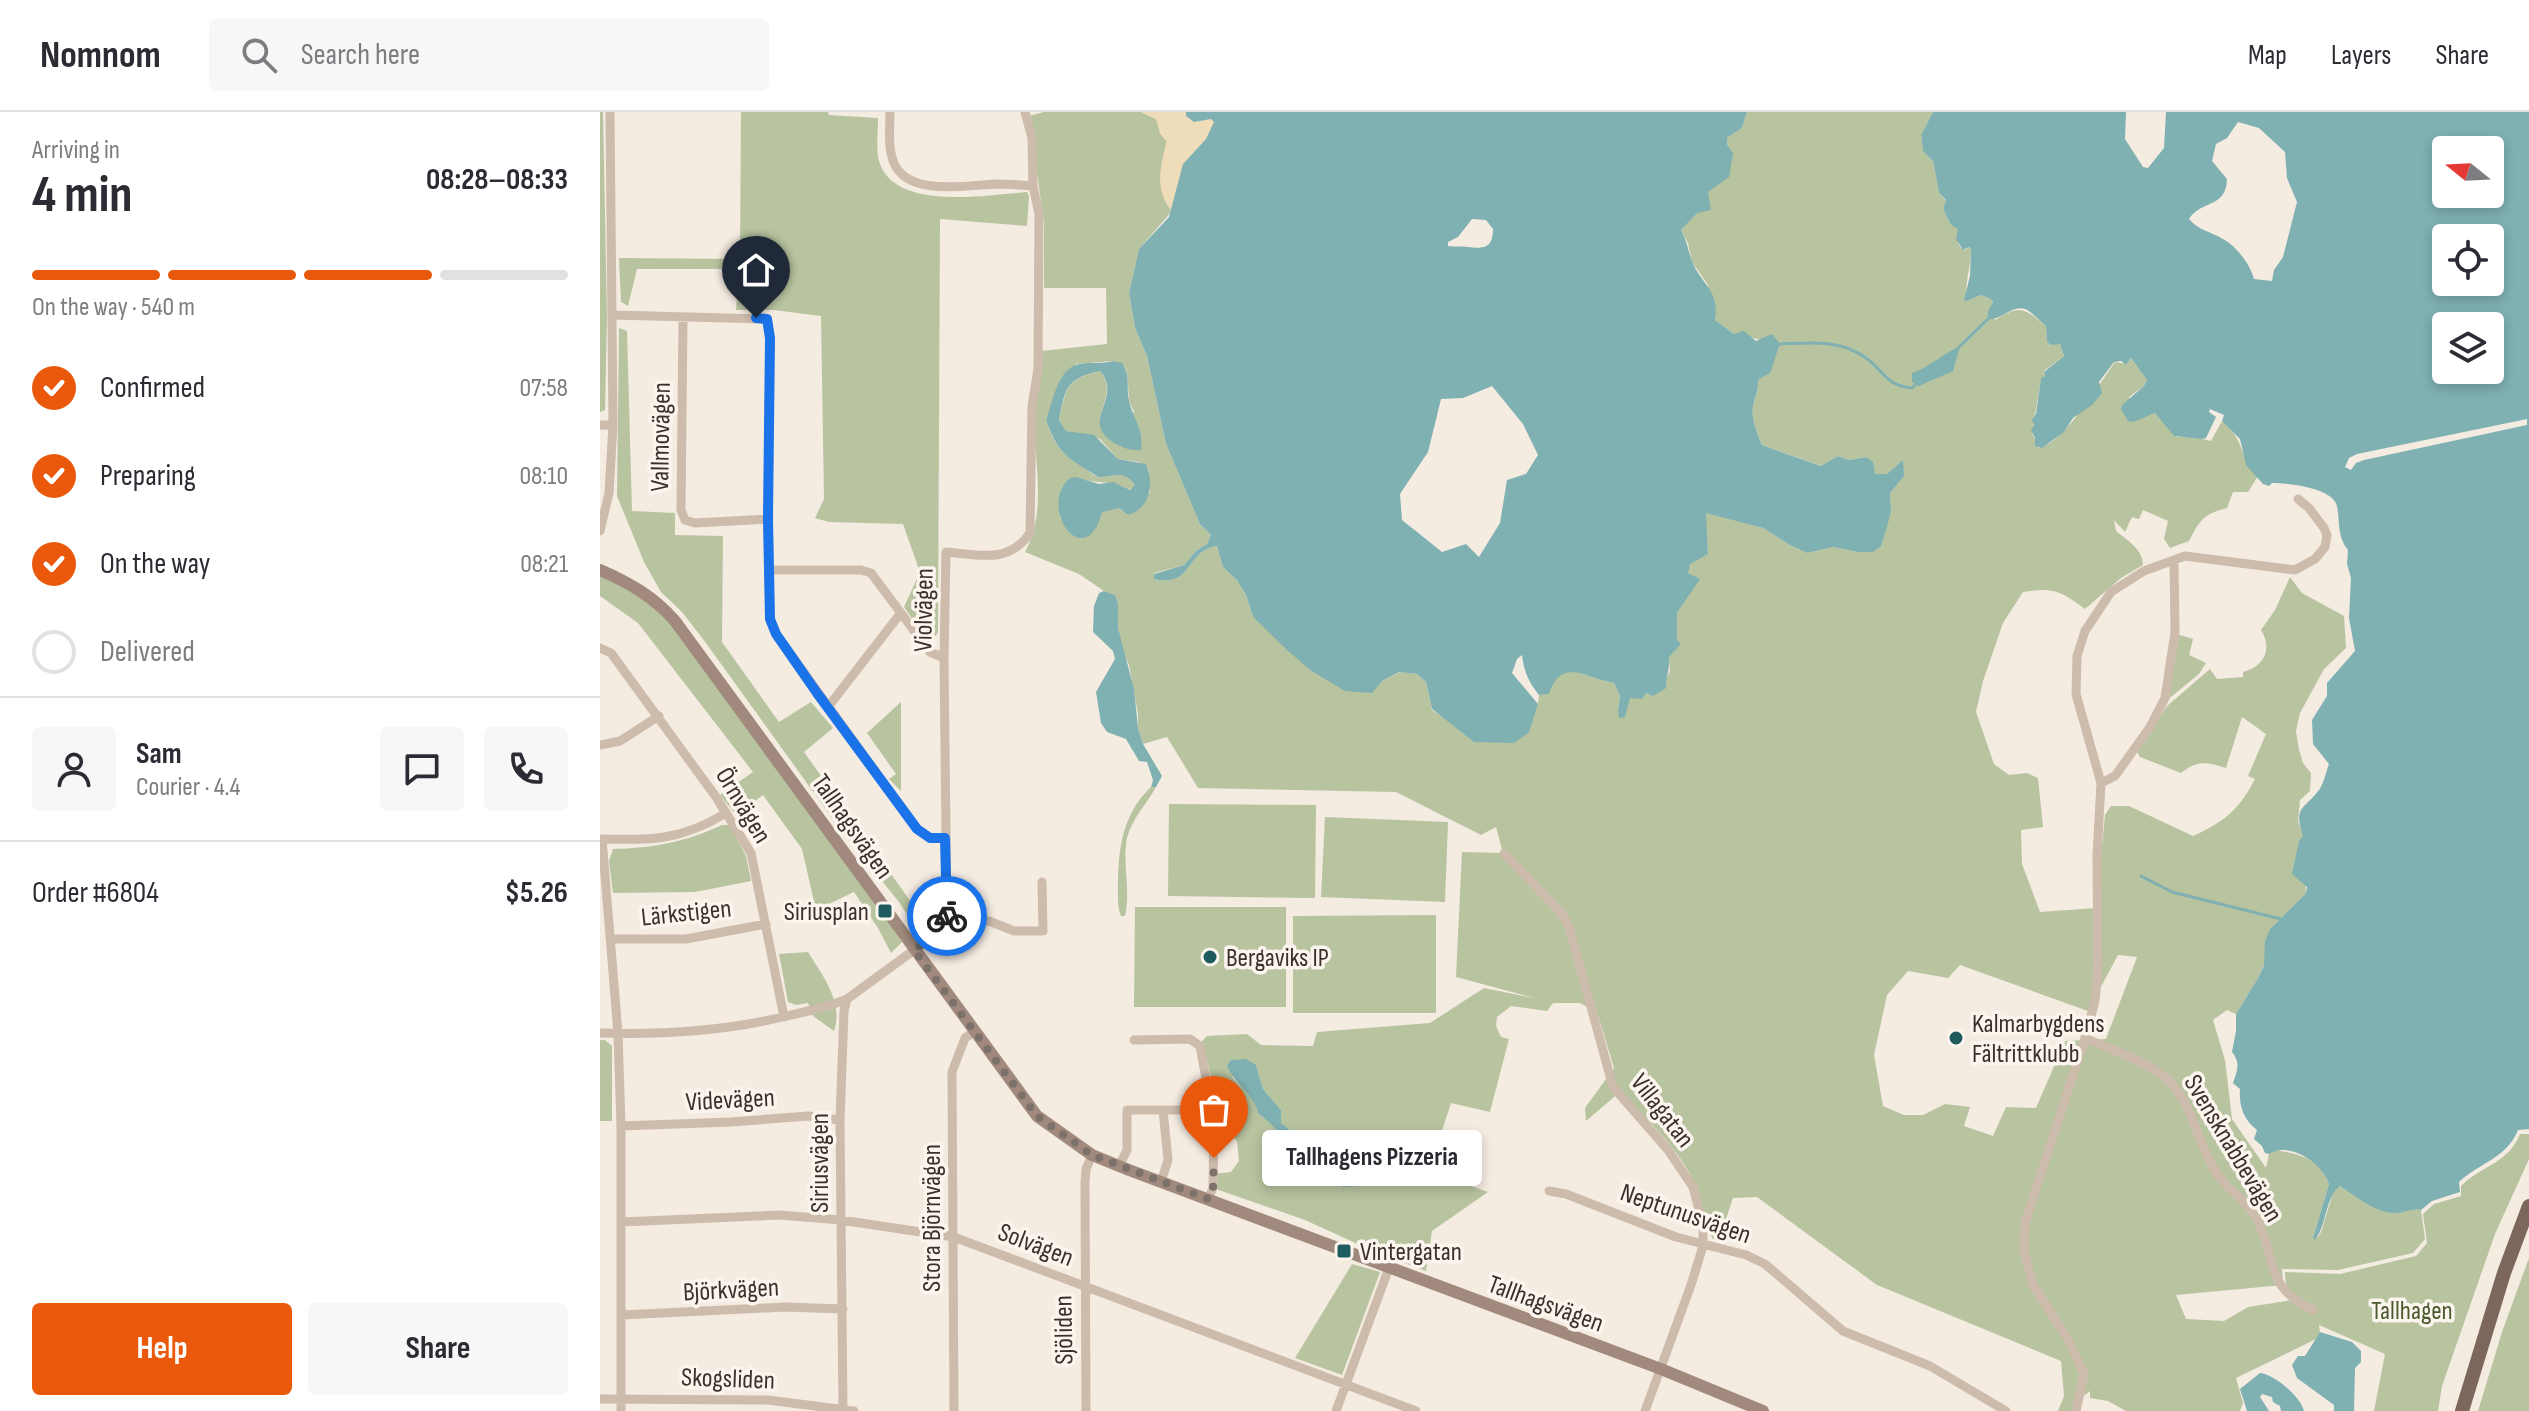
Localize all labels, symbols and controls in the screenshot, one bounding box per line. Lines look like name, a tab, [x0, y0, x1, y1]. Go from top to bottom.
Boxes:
search box	[209, 19, 769, 91]
text: Nomnom	[40, 33, 161, 78]
icon: search	[237, 33, 281, 77]
text: Search here	[301, 37, 420, 73]
text: Map	[2248, 39, 2287, 72]
text: Layers	[2331, 39, 2391, 72]
text: Share	[2435, 39, 2489, 72]
text: Arriving in	[32, 135, 120, 166]
north arrow	[2432, 136, 2504, 208]
map controls	[2432, 136, 2504, 384]
text: 08:28–08:33	[426, 162, 568, 198]
text: 4 min	[32, 164, 132, 227]
button: locate	[2432, 224, 2504, 296]
pin	[722, 236, 790, 318]
icon: home	[734, 248, 778, 292]
text: On the way · 540 m	[32, 292, 195, 323]
button: layers	[2432, 312, 2504, 384]
icon: check	[32, 366, 76, 410]
text: Confirmed	[100, 370, 205, 406]
text: 07:58	[519, 373, 568, 404]
street label: Vallmovägen	[645, 382, 678, 492]
icon: check	[32, 454, 76, 498]
text: Preparing	[100, 458, 196, 494]
text: 08:10	[519, 461, 568, 492]
icon: check	[32, 542, 76, 586]
text: On the way	[100, 546, 210, 582]
text: 08:21	[520, 549, 568, 580]
street label: Violvägen	[908, 568, 941, 652]
text: Delivered	[100, 634, 195, 670]
button: person	[32, 727, 116, 811]
button: chat	[380, 727, 464, 811]
button: phone	[484, 727, 568, 811]
text: Sam	[136, 736, 182, 772]
street label: Örnvägen	[708, 762, 777, 849]
street label: Tallhagsvägen	[804, 768, 899, 885]
text: Courier · 4.4	[136, 772, 240, 803]
text: Order #6804	[32, 875, 159, 911]
text: $5.26	[505, 875, 568, 911]
courier	[907, 876, 987, 956]
street label: Lärkstigen	[639, 893, 733, 934]
icon: bike	[925, 894, 969, 938]
place label: Siriusplan	[784, 897, 869, 928]
marker: Siriusplan	[876, 902, 894, 920]
place label: Bergaviks IP	[1226, 943, 1329, 974]
marker: Bergaviks IP	[1201, 948, 1219, 966]
place label: Kalmarbygdens Fältrittklubb	[1972, 1009, 2105, 1070]
marker: Kalmarbygdens Fältrittklubb	[1947, 1029, 1965, 1047]
street label: Villagatan	[1623, 1068, 1700, 1154]
street label: Svensknabbevägen	[2177, 1070, 2289, 1228]
pin	[1180, 1076, 1248, 1158]
street label: Videvägen	[685, 1083, 775, 1118]
icon: bag	[1192, 1088, 1236, 1132]
street label: Siriusvägen	[805, 1113, 836, 1213]
callout: Tallhagens Pizzeria	[1262, 1130, 1482, 1186]
text: Tallhagens Pizzeria	[1286, 1142, 1458, 1173]
street label: Stora Björnvägen	[917, 1144, 948, 1292]
street label: Neptunusvägen	[1616, 1178, 1755, 1251]
street label: Solvägen	[993, 1217, 1078, 1274]
place label: Vintergatan	[1360, 1237, 1462, 1268]
marker: Vintergatan	[1335, 1242, 1353, 1260]
street label: Tallhagsvägen	[1483, 1269, 1608, 1340]
street label: Björkvägen	[682, 1273, 780, 1308]
street label: Sjöliden	[1048, 1295, 1081, 1365]
park label: Tallhagen	[2371, 1296, 2453, 1327]
button: Help	[32, 1303, 292, 1395]
button: Share	[308, 1303, 568, 1395]
street label: Skogsliden	[681, 1362, 775, 1397]

